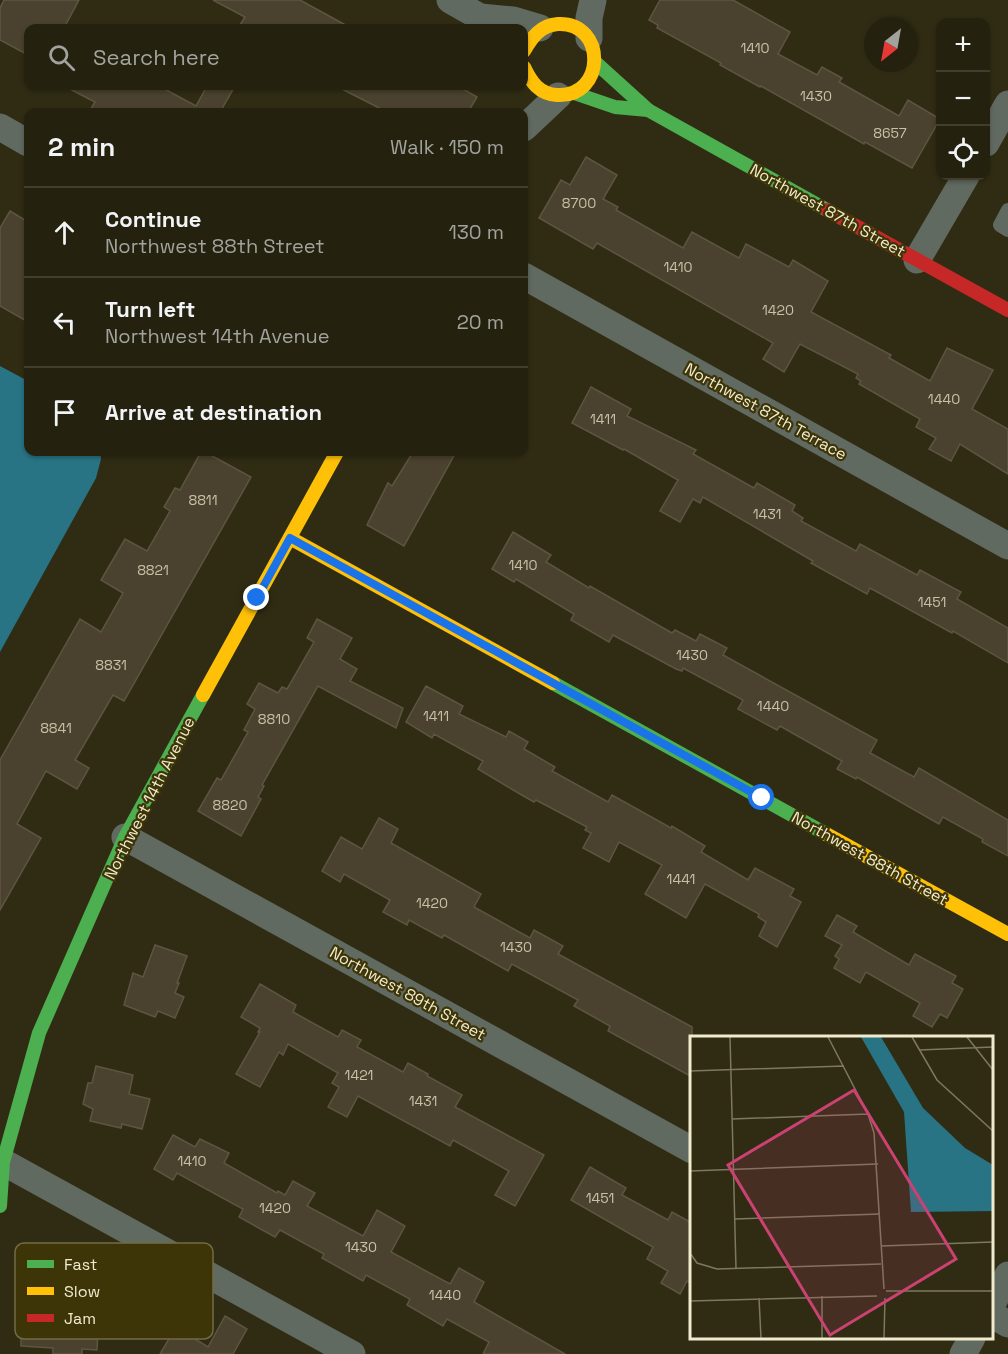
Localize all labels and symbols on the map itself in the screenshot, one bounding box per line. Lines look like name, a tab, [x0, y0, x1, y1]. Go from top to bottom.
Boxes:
north arrow	[864, 18, 918, 72]
house number: 1410	[740, 39, 770, 57]
house number: 1430	[800, 87, 832, 105]
house number: 8657	[873, 124, 907, 142]
street label: Northwest 87th Street	[746, 159, 909, 262]
house number: 8700	[562, 194, 596, 212]
house number: 1410	[663, 258, 693, 276]
house number: 1420	[762, 301, 794, 319]
street label: Northwest 87th Terrace	[681, 358, 851, 465]
house number: 1440	[928, 390, 960, 408]
house number: 1411	[590, 410, 616, 428]
house number: 8811	[188, 491, 218, 509]
house number: 1431	[753, 505, 781, 523]
house number: 1410	[508, 556, 538, 574]
house number: 8821	[137, 561, 169, 579]
route end	[243, 584, 269, 610]
house number: 1451	[918, 593, 946, 611]
house number: 1430	[676, 646, 708, 664]
house number: 8831	[95, 656, 127, 674]
house number: 1440	[757, 697, 789, 715]
house number: 1411	[423, 707, 449, 725]
house number: 8810	[258, 710, 290, 728]
street label: Northwest 14th Avenue	[99, 713, 200, 883]
house number: 8841	[40, 719, 72, 737]
route start	[748, 784, 774, 810]
house number: 8820	[213, 796, 247, 814]
street label: Northwest 88th Street	[788, 807, 952, 910]
house number: 1441	[667, 870, 695, 888]
house number: 1420	[416, 894, 448, 912]
house number: 1430	[500, 938, 532, 956]
street label: Northwest 89th Street	[326, 942, 490, 1045]
inset map	[690, 1036, 993, 1339]
house number: 1421	[345, 1066, 373, 1084]
house number: 1431	[409, 1092, 437, 1110]
house number: 1410	[177, 1152, 207, 1170]
house number: 1451	[586, 1189, 614, 1207]
house number: 1420	[259, 1199, 291, 1217]
house number: 1430	[345, 1238, 377, 1256]
legend	[15, 1243, 213, 1339]
text: Fast	[64, 1254, 97, 1275]
text: Slow	[64, 1281, 100, 1302]
house number: 1440	[429, 1286, 461, 1304]
text: Jam	[64, 1308, 96, 1329]

